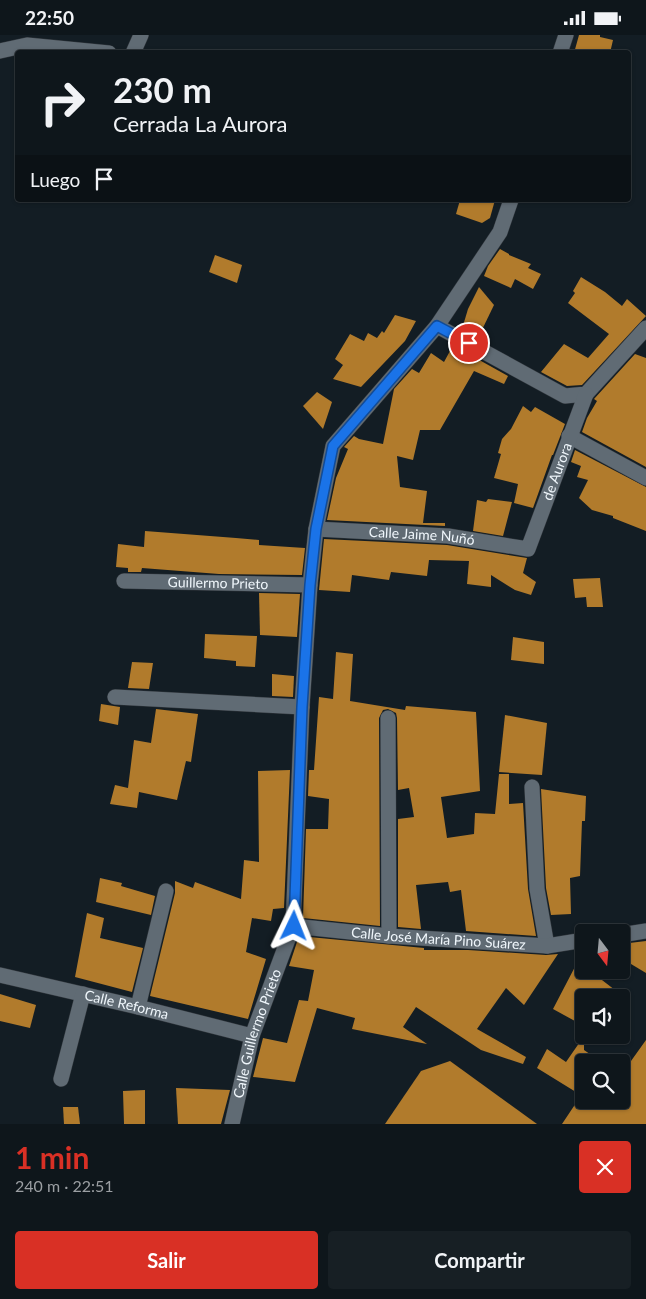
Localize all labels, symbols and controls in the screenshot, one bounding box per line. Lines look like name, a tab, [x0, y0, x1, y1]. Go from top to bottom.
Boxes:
text: 22:50	[25, 6, 74, 29]
text: 230 m	[113, 68, 212, 110]
icon: right	[30, 70, 95, 135]
text: Cerrada La Aurora	[113, 110, 288, 137]
icon: arrive	[90, 165, 118, 193]
text: Luego	[30, 168, 80, 191]
pin	[448, 322, 490, 364]
icon: arrive	[455, 329, 483, 357]
street label: de Aurora	[538, 440, 575, 502]
street label: Calle Jaime Nuñó	[368, 523, 476, 548]
street label: Guillermo Prieto	[168, 573, 268, 592]
position arrow	[267, 899, 319, 951]
street label: Calle José María Pino Suárez	[350, 923, 526, 953]
north arrow	[575, 924, 630, 979]
map controls	[575, 924, 630, 1109]
street label: Calle Guillermo Prieto	[229, 966, 284, 1100]
street label: Calle Reforma	[83, 986, 171, 1022]
button: sound	[575, 989, 630, 1044]
button: search	[575, 1054, 630, 1109]
text: 1 min	[15, 1139, 89, 1175]
button: close	[579, 1141, 631, 1193]
text: 240 m · 22:51	[15, 1176, 114, 1195]
button: Salir	[15, 1231, 318, 1289]
button: Compartir	[328, 1231, 631, 1289]

